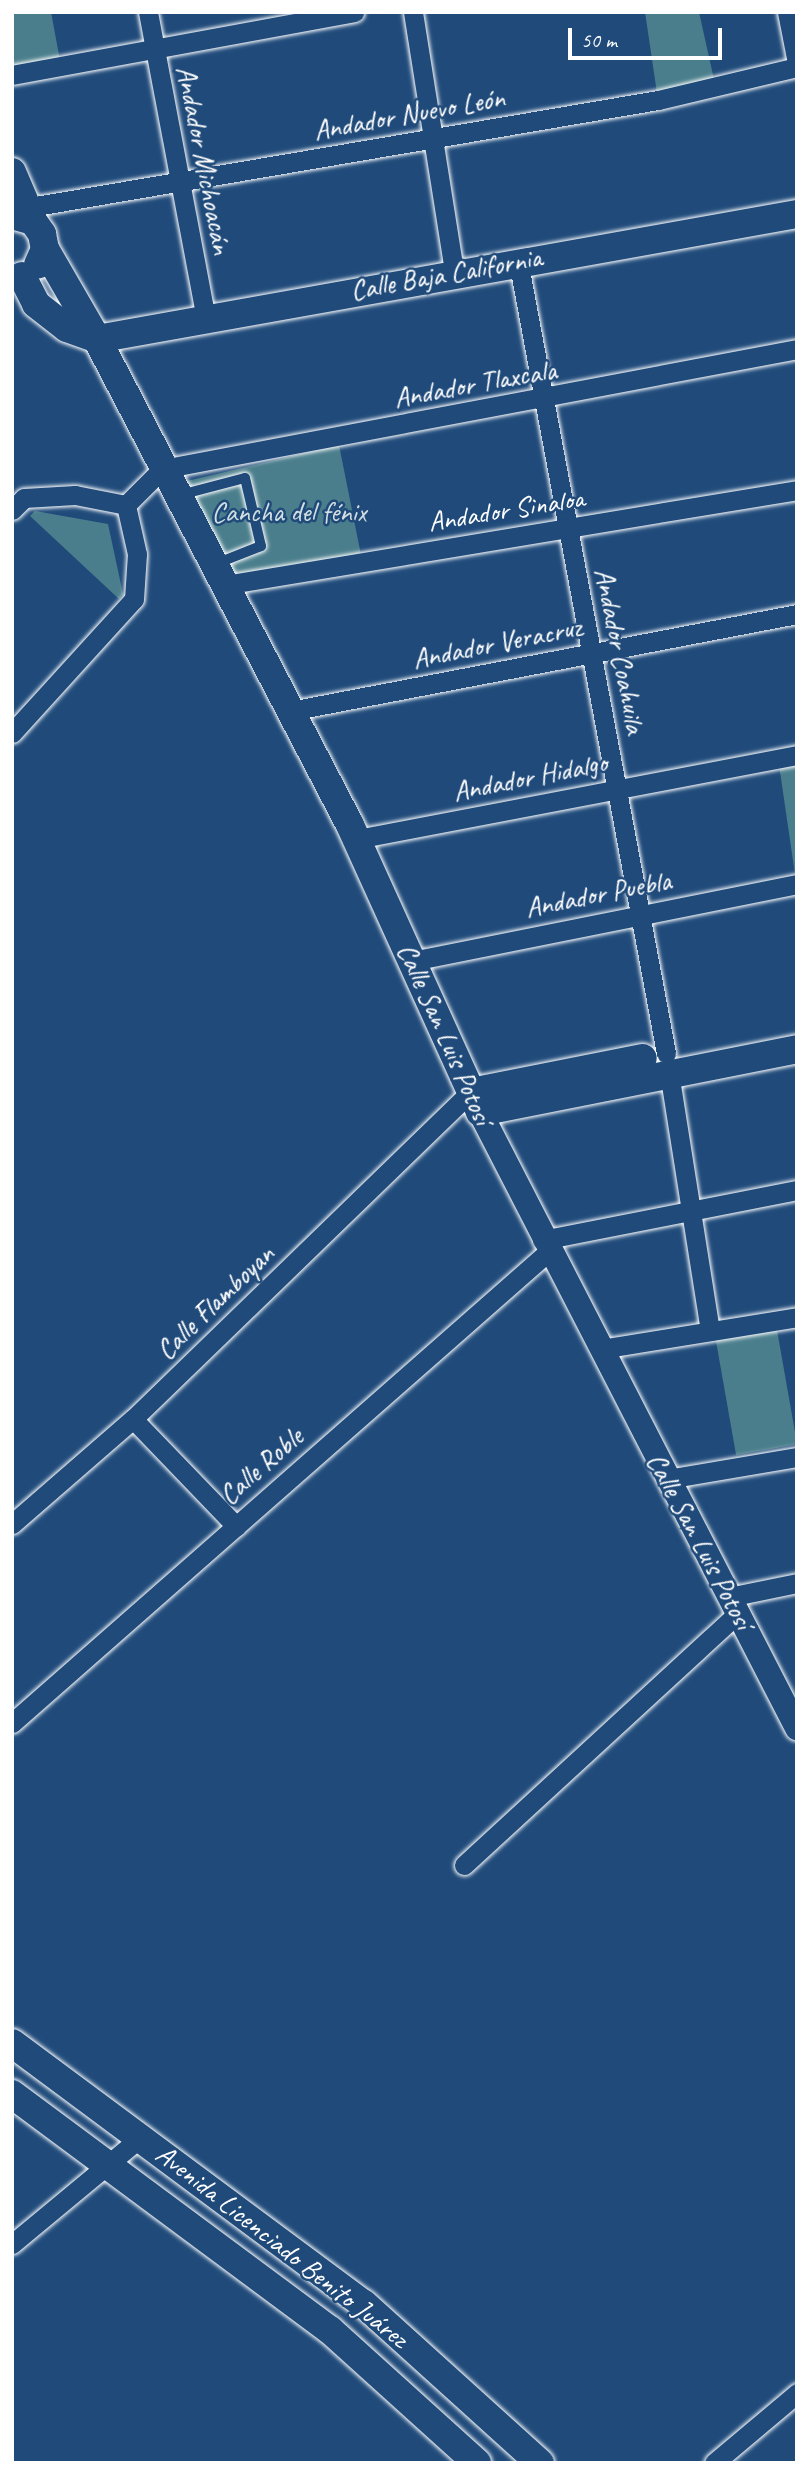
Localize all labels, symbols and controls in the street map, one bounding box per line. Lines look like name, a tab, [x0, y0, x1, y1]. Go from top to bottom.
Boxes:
scale bar	[571, 14, 725, 58]
text: 50 m	[581, 27, 617, 53]
street label: Andador Michoacán	[169, 62, 239, 258]
street label: Andador Nuevo León	[311, 81, 507, 147]
street label: Calle Baja California	[348, 241, 544, 307]
street label: Andador Tlaxcala	[391, 353, 559, 415]
street label: Andador Sinaloa	[426, 481, 586, 539]
park label: Cancha del fénix	[212, 495, 366, 529]
street label: Andador Coahuila	[588, 566, 652, 736]
street label: Andador Veracruz	[410, 610, 584, 676]
street label: Andador Hidalgo	[451, 746, 609, 808]
street label: Andador Puebla	[522, 863, 674, 925]
street label: Calle San Luis Potosí	[390, 938, 500, 1130]
street label: Calle Flamboyan	[148, 1236, 282, 1368]
street label: Calle Roble	[212, 1420, 310, 1512]
street label: Calle San Luis Potosí	[640, 1447, 760, 1635]
street label: Avenida Licenciado Benito Juárez	[149, 2137, 415, 2355]

